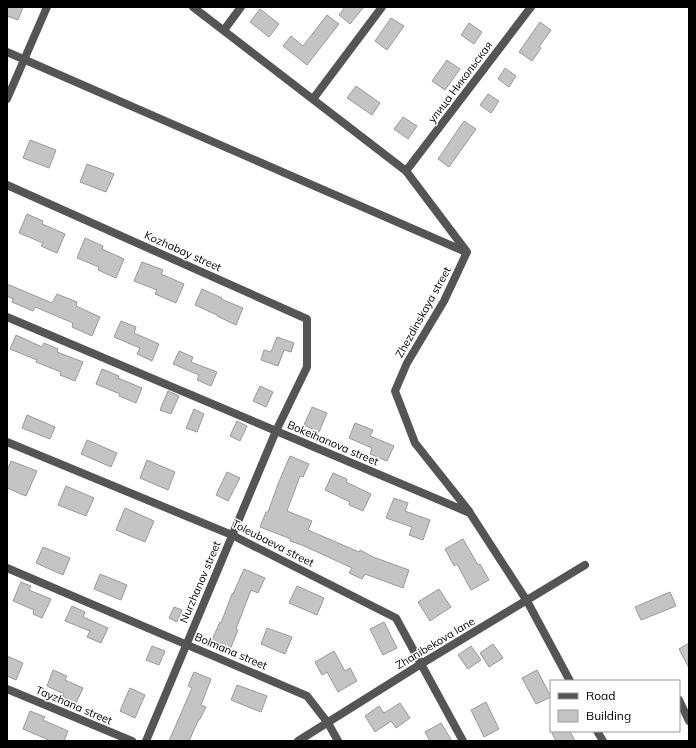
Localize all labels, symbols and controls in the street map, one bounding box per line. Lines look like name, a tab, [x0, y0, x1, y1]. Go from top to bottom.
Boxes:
street label: улица Никольская	[425, 38, 495, 126]
street label: Kozhabay street	[142, 228, 224, 274]
street label: Zhezdinskaya street	[392, 264, 454, 360]
street label: Bokeihanova street	[285, 417, 381, 469]
street label: Toleubaeva street	[230, 516, 317, 570]
street label: Nurzhanov street	[176, 539, 224, 625]
street label: Zhanibekova lane	[393, 614, 477, 672]
street label: Bolmana street	[193, 629, 270, 673]
legend	[550, 680, 680, 732]
street label: Tayzhana street	[34, 683, 115, 727]
text: Road	[586, 688, 615, 703]
text: Building	[586, 708, 631, 723]

